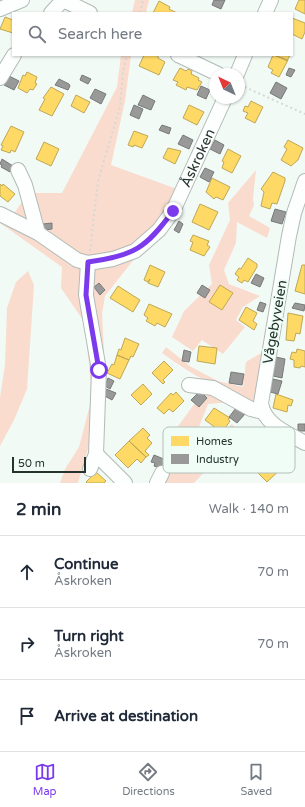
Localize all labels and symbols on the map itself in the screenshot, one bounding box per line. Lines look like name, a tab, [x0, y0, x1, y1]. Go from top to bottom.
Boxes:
north arrow	[209, 68, 245, 104]
street label: Åskroken	[177, 126, 218, 190]
route end	[164, 202, 182, 220]
street label: Vågebyveien	[259, 279, 291, 365]
route start	[90, 361, 108, 379]
legend	[163, 427, 295, 473]
text: Homes	[196, 435, 232, 448]
text: Industry	[196, 453, 239, 466]
scale bar	[12, 455, 86, 474]

